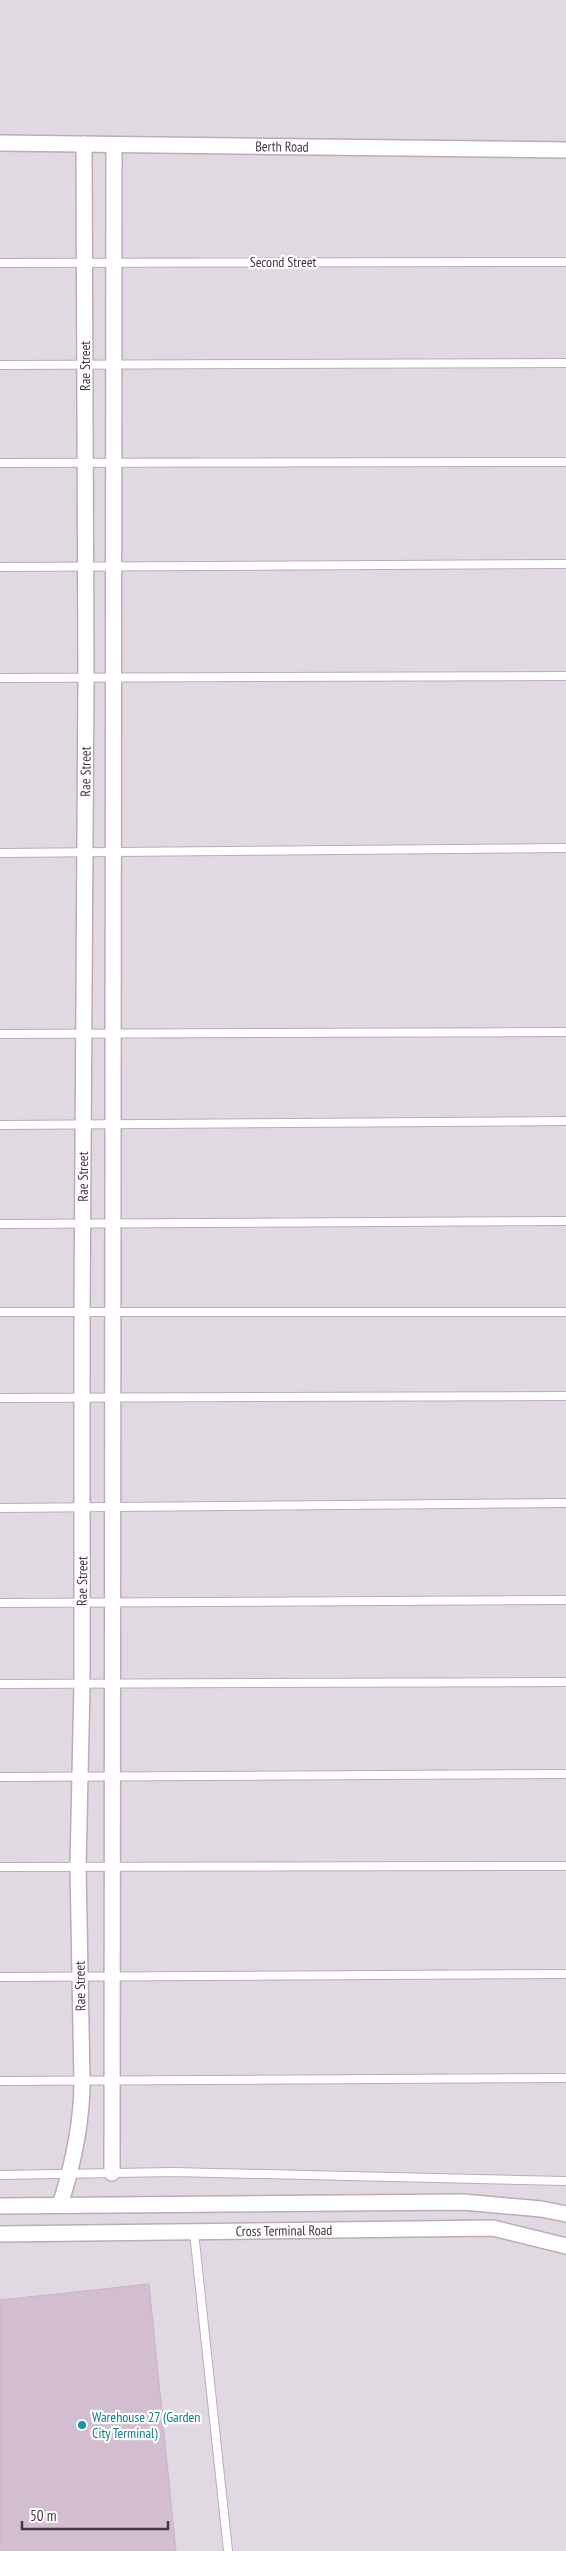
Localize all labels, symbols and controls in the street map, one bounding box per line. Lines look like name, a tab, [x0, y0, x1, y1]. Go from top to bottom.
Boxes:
street label: Berth Road	[255, 137, 309, 156]
street label: Second Street	[250, 253, 316, 271]
street label: Rae Street	[76, 341, 94, 391]
street label: Rae Street	[76, 746, 95, 797]
street label: Rae Street	[74, 1151, 92, 1202]
street label: Rae Street	[73, 1556, 91, 1606]
street label: Rae Street	[71, 1961, 89, 2011]
street label: Cross Terminal Road	[235, 2221, 332, 2240]
place label: Warehouse 27 (Garden City Terminal)	[92, 2408, 200, 2442]
marker: Warehouse 27 (Garden City Terminal)	[76, 2419, 88, 2431]
scale bar	[22, 2498, 169, 2530]
text: 50 m	[30, 2506, 56, 2525]

